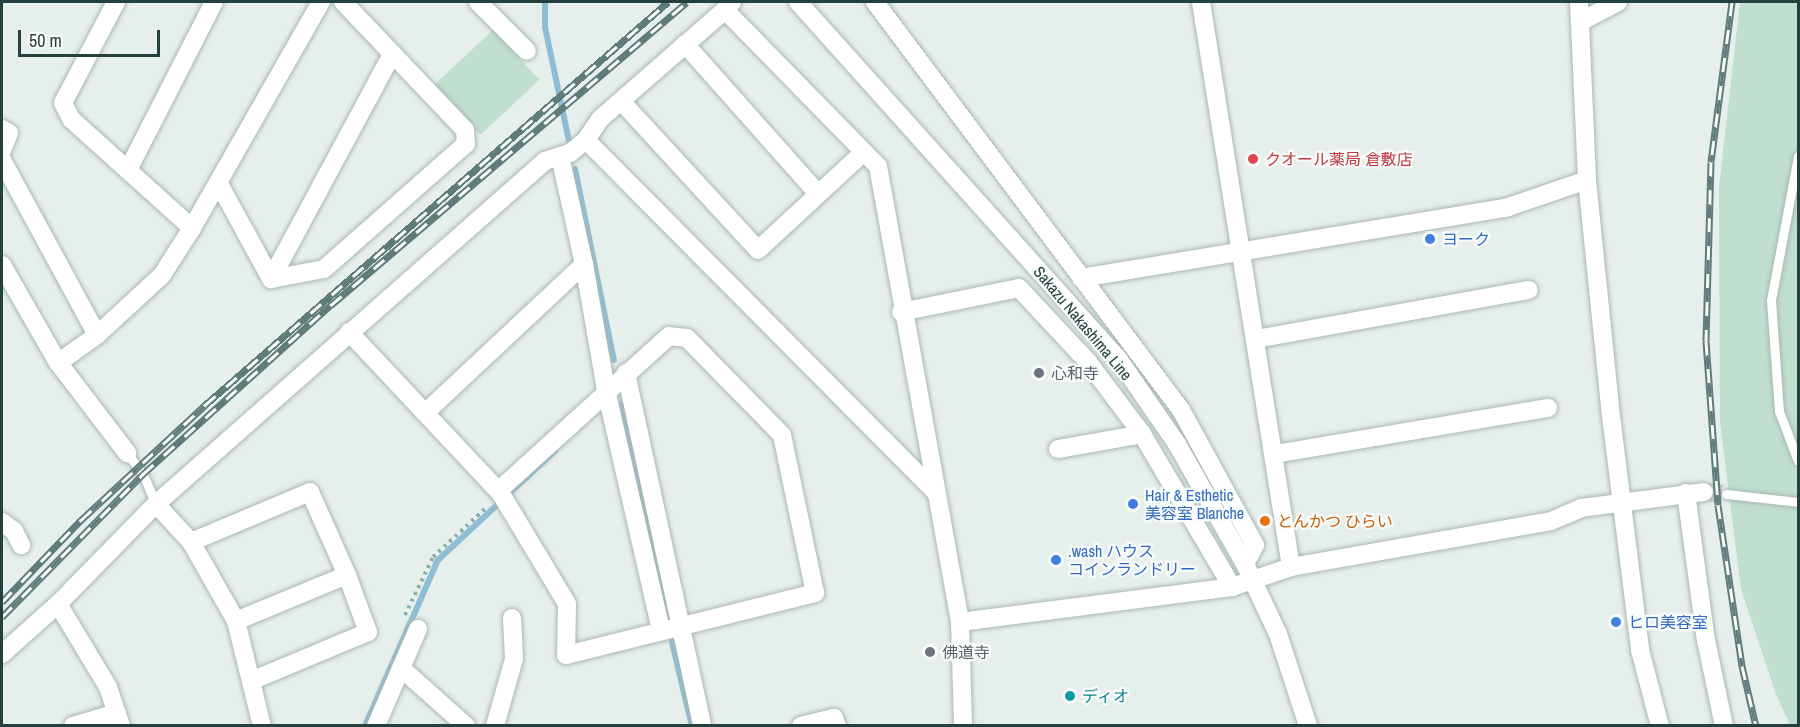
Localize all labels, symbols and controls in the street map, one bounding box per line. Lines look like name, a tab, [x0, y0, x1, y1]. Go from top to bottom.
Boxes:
scale bar	[21, 18, 164, 56]
text: 50 m	[29, 28, 62, 53]
place label: クオール薬局 倉敷店	[1265, 149, 1413, 169]
marker: クオール薬局 倉敷店	[1246, 152, 1260, 166]
place label: ヨーク	[1442, 229, 1490, 249]
marker: ヨーク	[1423, 232, 1437, 246]
street label: Sakazu Nakashima Line	[1030, 262, 1136, 384]
place label: 心和寺	[1051, 363, 1099, 383]
marker: 心和寺	[1032, 366, 1046, 380]
place label: Hair & Esthetic 美容室 Blanche	[1145, 485, 1244, 523]
marker: Hair & Esthetic 美容室 Blanche	[1126, 497, 1140, 511]
place label: とんかつ ひらい	[1277, 511, 1393, 531]
marker: とんかつ ひらい	[1258, 514, 1272, 528]
place label: .wash ハウス コインランドリー	[1068, 541, 1196, 579]
marker: .wash ハウス コインランドリー	[1049, 553, 1063, 567]
place label: ヒロ美容室	[1628, 612, 1708, 632]
marker: ヒロ美容室	[1609, 615, 1623, 629]
place label: 佛道寺	[942, 642, 990, 662]
marker: 佛道寺	[923, 645, 937, 659]
place label: ディオ	[1082, 686, 1130, 706]
marker: ディオ	[1063, 689, 1077, 703]

